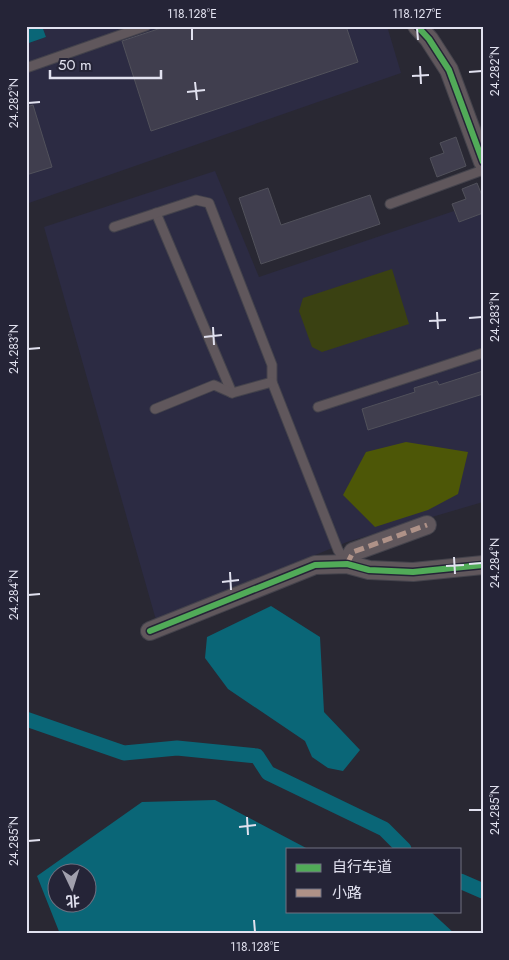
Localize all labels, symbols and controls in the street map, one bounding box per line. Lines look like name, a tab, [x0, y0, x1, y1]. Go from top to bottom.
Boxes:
text: 118.128°E	[167, 5, 217, 23]
text: 118.127°E	[392, 5, 442, 23]
text: 24.282°N	[486, 46, 504, 96]
scale bar	[50, 48, 161, 80]
text: 50 m	[58, 54, 92, 76]
text: 24.282°N	[5, 78, 23, 128]
text: 24.283°N	[486, 292, 504, 342]
text: 24.283°N	[5, 324, 23, 374]
text: 24.284°N	[486, 538, 504, 588]
text: 24.284°N	[5, 570, 23, 620]
text: 24.285°N	[486, 785, 504, 835]
text: 24.285°N	[5, 816, 23, 866]
legend	[286, 848, 462, 912]
text: 自行车道	[332, 856, 392, 878]
north arrow	[48, 862, 98, 912]
text: 小路	[332, 882, 362, 904]
text: 北	[65, 891, 81, 911]
text: 118.128°E	[230, 938, 280, 956]

